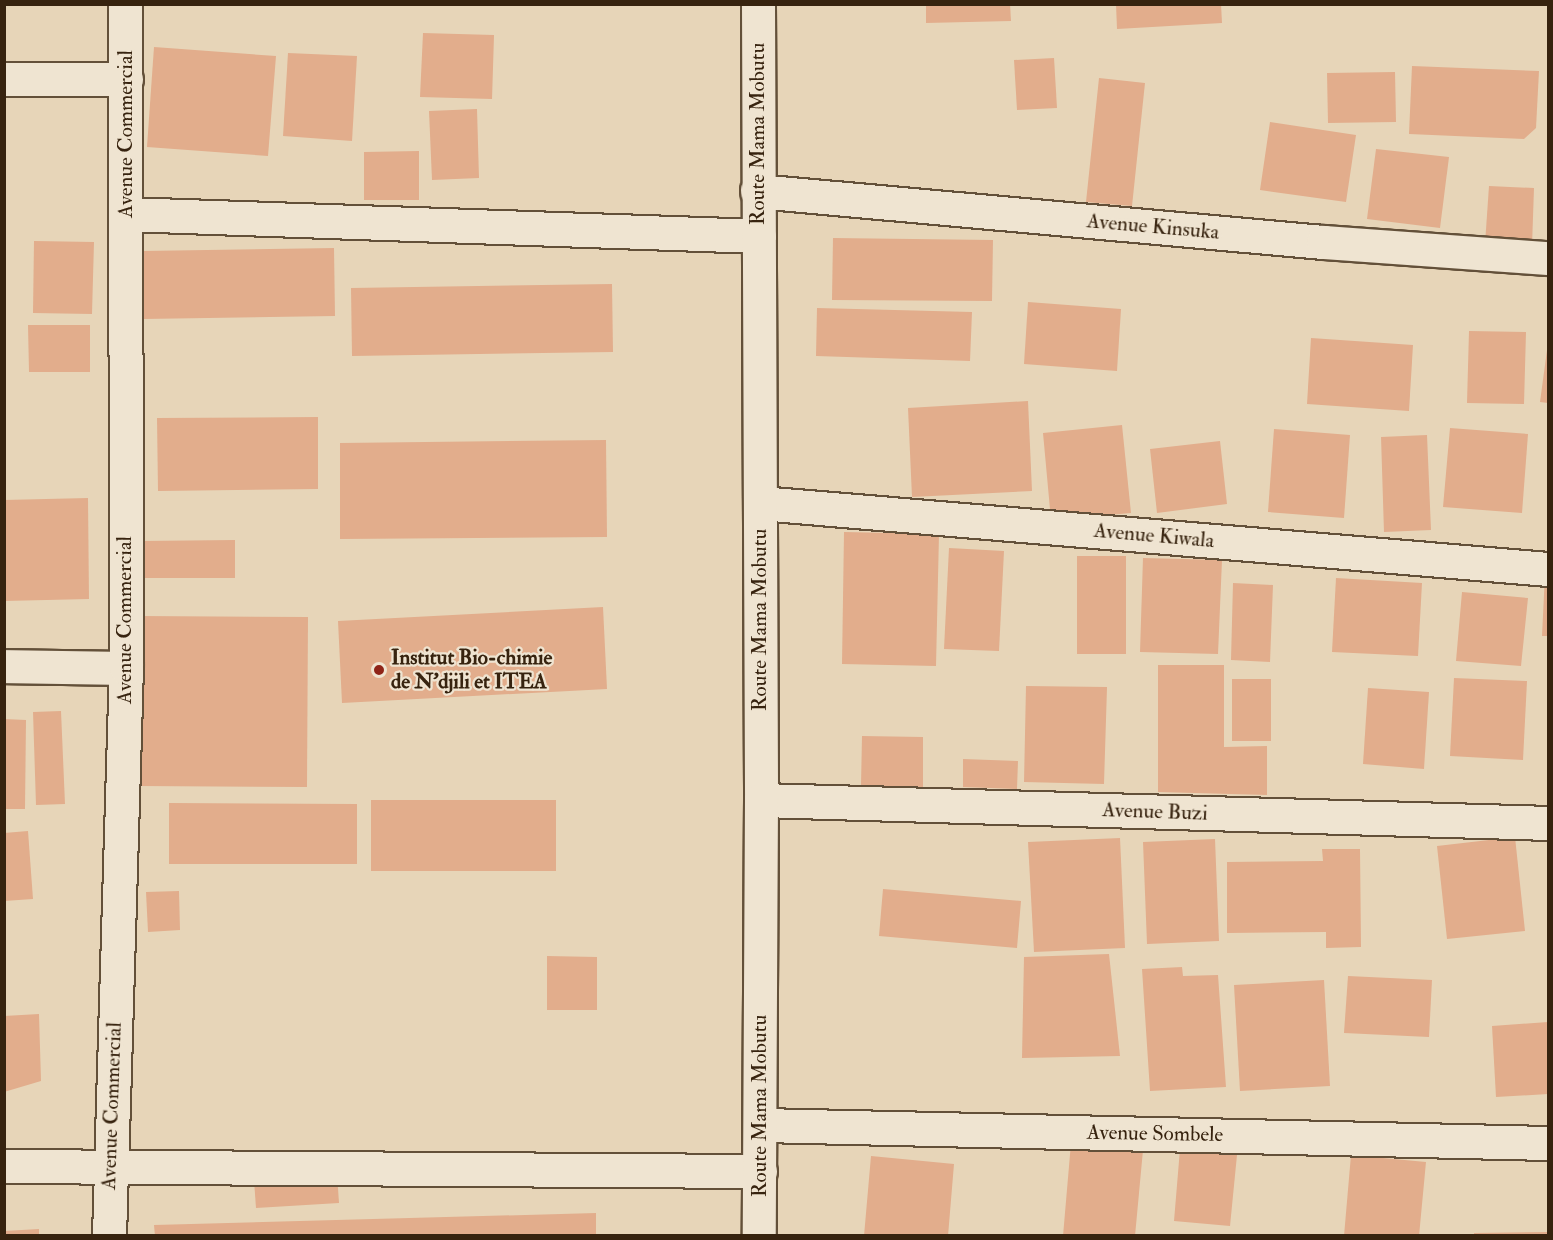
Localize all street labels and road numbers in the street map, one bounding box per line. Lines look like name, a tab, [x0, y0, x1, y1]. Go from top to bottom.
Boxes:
street label: Route Mama Mobutu	[745, 43, 771, 225]
street label: Avenue Commercial	[113, 50, 139, 218]
street label: Avenue Kinsuka	[1086, 209, 1220, 245]
street label: Avenue Kiwala	[1093, 518, 1215, 554]
street label: Route Mama Mobutu	[747, 529, 773, 711]
street label: Avenue Commercial	[112, 536, 138, 704]
street label: Avenue Buzi	[1102, 798, 1208, 826]
street label: Route Mama Mobutu	[747, 1015, 773, 1197]
street label: Avenue Commercial	[96, 1022, 128, 1190]
street label: Avenue Sombele	[1087, 1120, 1223, 1148]

